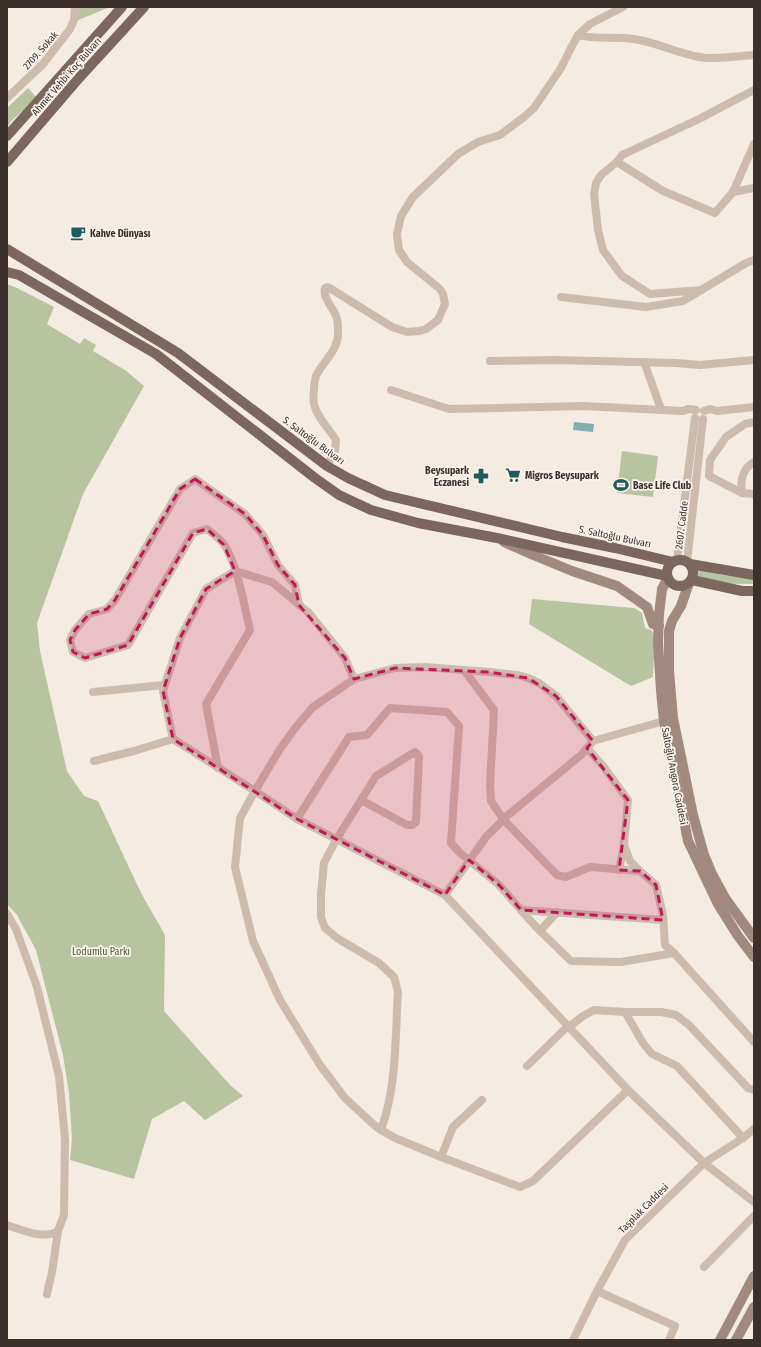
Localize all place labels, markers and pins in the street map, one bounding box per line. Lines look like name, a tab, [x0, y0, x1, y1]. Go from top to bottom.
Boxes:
cafe icon: Kahve Dünyası	[69, 224, 87, 242]
place label: Kahve Dünyası	[90, 228, 151, 240]
place label: Beysupark Eczanesi	[425, 465, 470, 489]
supermarket icon: Migros Beysupark	[504, 466, 522, 484]
pharmacy icon: Beysupark Eczanesi	[472, 467, 490, 485]
place label: Migros Beysupark	[525, 470, 600, 482]
sports icon: Base Life Club	[612, 476, 630, 494]
place label: Base Life Club	[633, 480, 692, 492]

